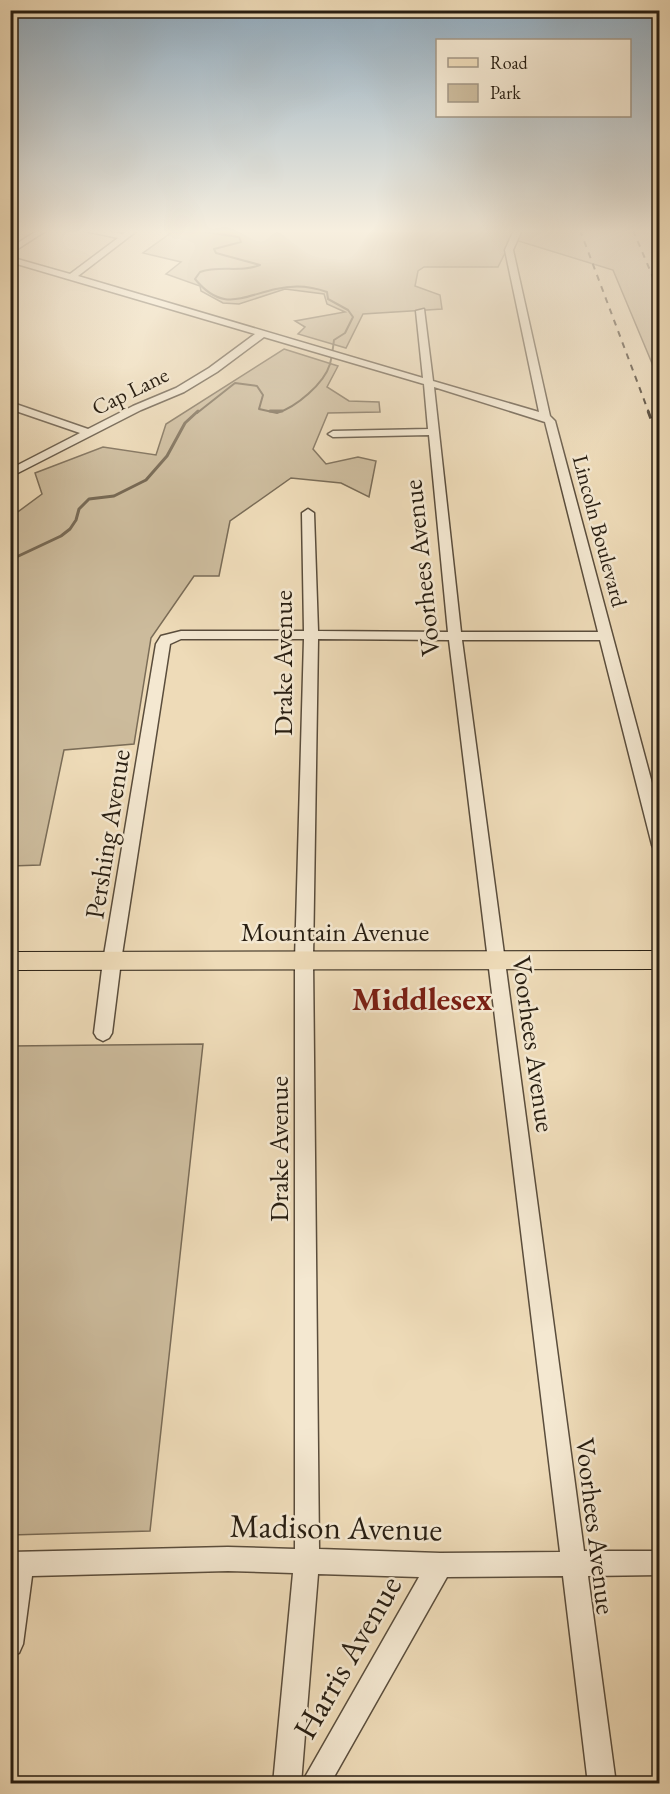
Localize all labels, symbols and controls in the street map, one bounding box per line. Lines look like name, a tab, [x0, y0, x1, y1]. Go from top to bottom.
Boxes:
legend	[436, 39, 631, 117]
text: Road	[490, 51, 529, 74]
text: Park	[490, 81, 521, 104]
street label: Cap Lane	[87, 360, 174, 422]
street label: Lincoln Boulevard	[566, 452, 634, 611]
street label: Voorhees Avenue	[394, 478, 448, 658]
street label: Drake Avenue	[265, 590, 300, 736]
street label: Pershing Avenue	[76, 747, 138, 921]
street label: Mountain Avenue	[241, 914, 429, 949]
street label: Voorhees Avenue	[504, 954, 564, 1134]
district label: Middlesex	[352, 977, 493, 1020]
street label: Drake Avenue	[261, 1076, 296, 1222]
street label: Voorhees Avenue	[568, 1436, 624, 1616]
street label: Madison Avenue	[229, 1504, 443, 1550]
street label: Harris Avenue	[283, 1567, 411, 1747]

